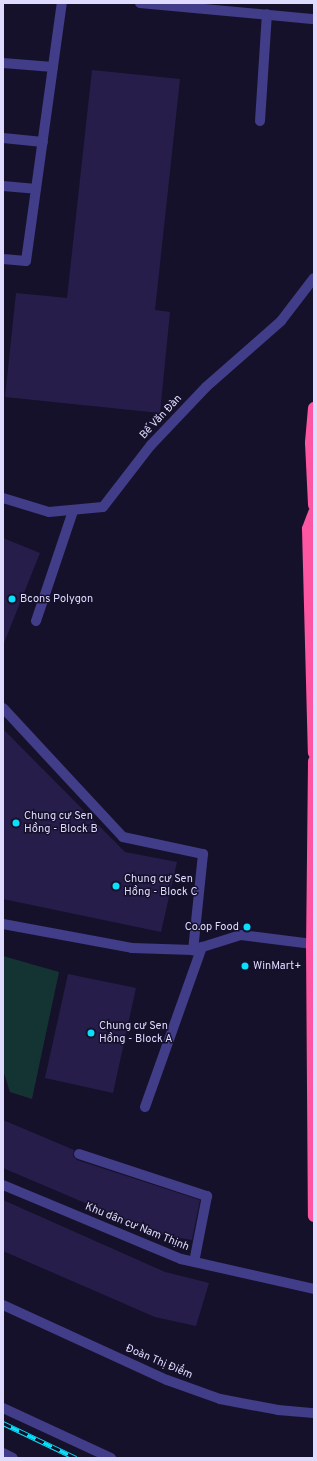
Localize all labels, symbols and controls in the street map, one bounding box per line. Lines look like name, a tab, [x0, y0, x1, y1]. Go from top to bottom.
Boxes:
street label: Bế Văn Đàn	[137, 392, 185, 442]
place label: Bcons Polygon	[20, 592, 93, 606]
marker: Bcons Polygon	[7, 594, 17, 604]
place label: Chung cư Sen Hồng - Block B	[24, 810, 98, 836]
marker: Chung cư Sen Hồng - Block B	[11, 818, 21, 828]
place label: Chung cư Sen Hồng - Block C	[124, 873, 198, 899]
marker: Chung cư Sen Hồng - Block C	[111, 881, 121, 891]
place label: Co.op Food	[185, 920, 239, 934]
marker: Co.op Food	[242, 922, 252, 932]
place label: WinMart+	[253, 959, 301, 973]
marker: WinMart+	[240, 961, 250, 971]
place label: Chung cư Sen Hồng - Block A	[99, 1020, 173, 1046]
marker: Chung cư Sen Hồng - Block A	[86, 1028, 96, 1038]
street label: Khu dân cư Nam Thịnh	[83, 1200, 191, 1254]
street label: Đoàn Thị Điểm	[123, 1342, 195, 1382]

